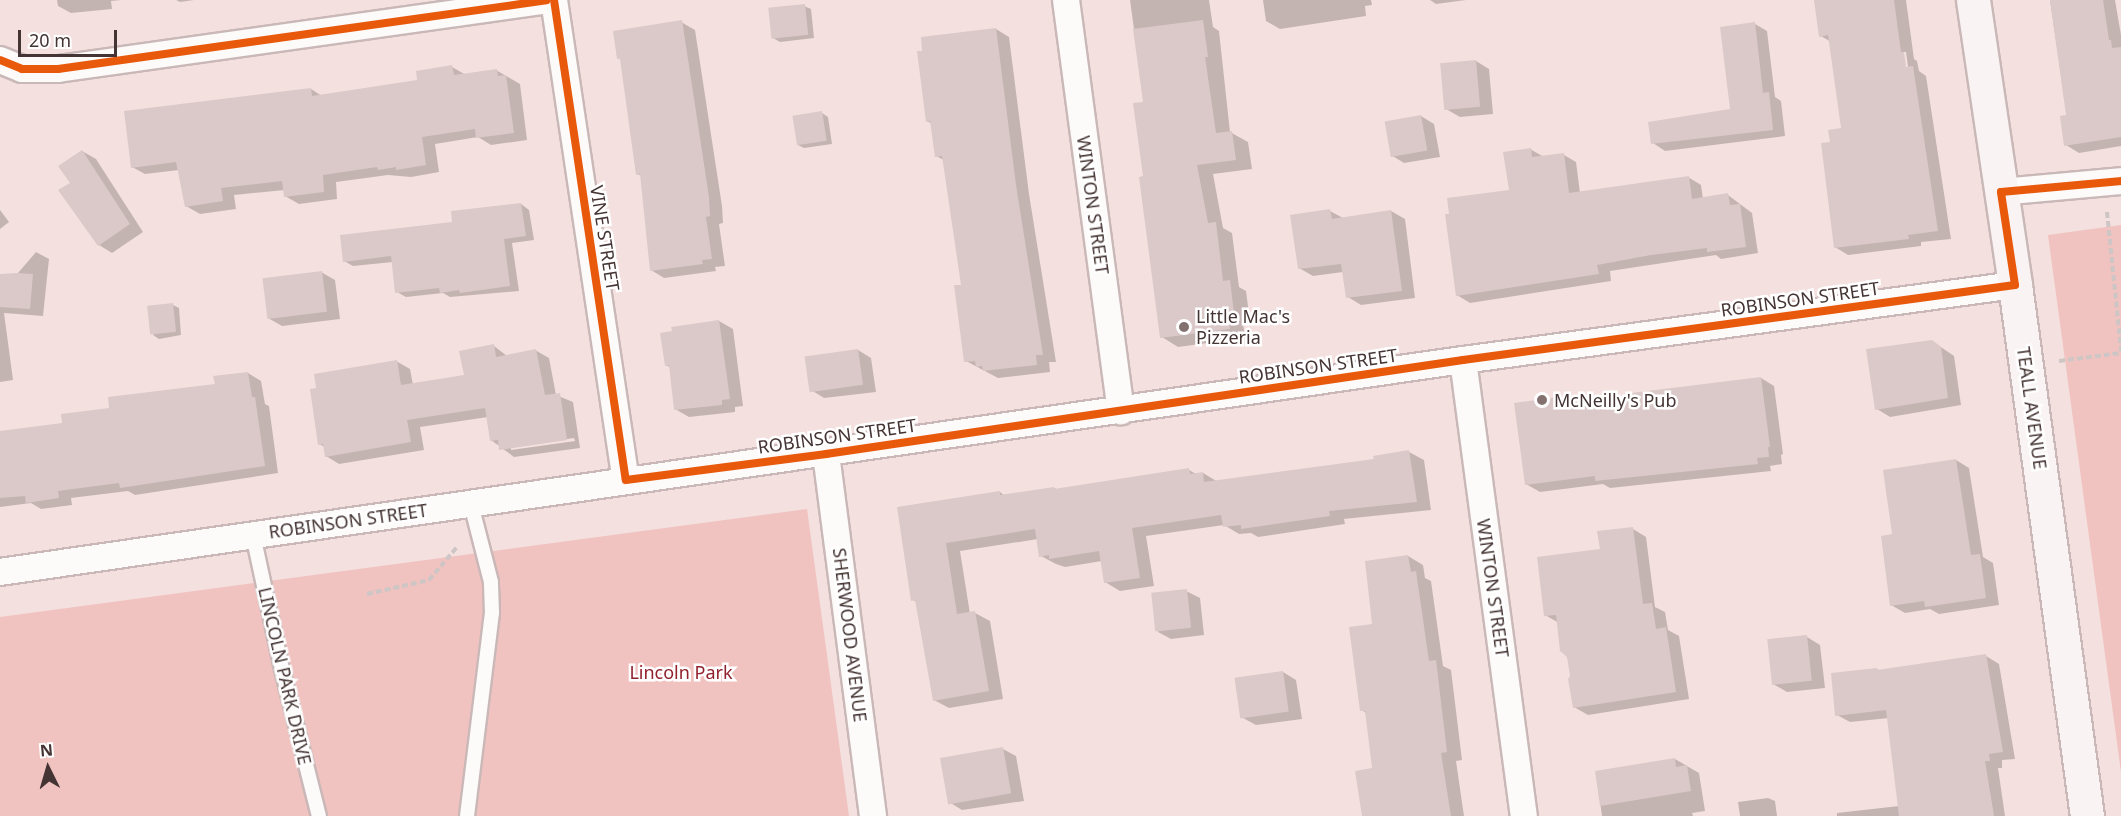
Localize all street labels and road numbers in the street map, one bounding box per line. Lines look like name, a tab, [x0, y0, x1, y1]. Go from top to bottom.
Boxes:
street label: WINTON STREET	[1073, 134, 1113, 276]
street label: VINE STREET	[586, 184, 624, 292]
street label: ROBINSON STREET	[1719, 277, 1881, 321]
street label: ROBINSON STREET	[1237, 344, 1399, 388]
street label: TEALL AVENUE	[2013, 345, 2051, 471]
street label: ROBINSON STREET	[756, 414, 918, 458]
street label: ROBINSON STREET	[267, 499, 429, 543]
street label: WINTON STREET	[1473, 517, 1513, 659]
street label: SHERWOOD AVENUE	[829, 547, 871, 723]
street label: LINCOLN PARK DRIVE	[254, 585, 316, 767]

